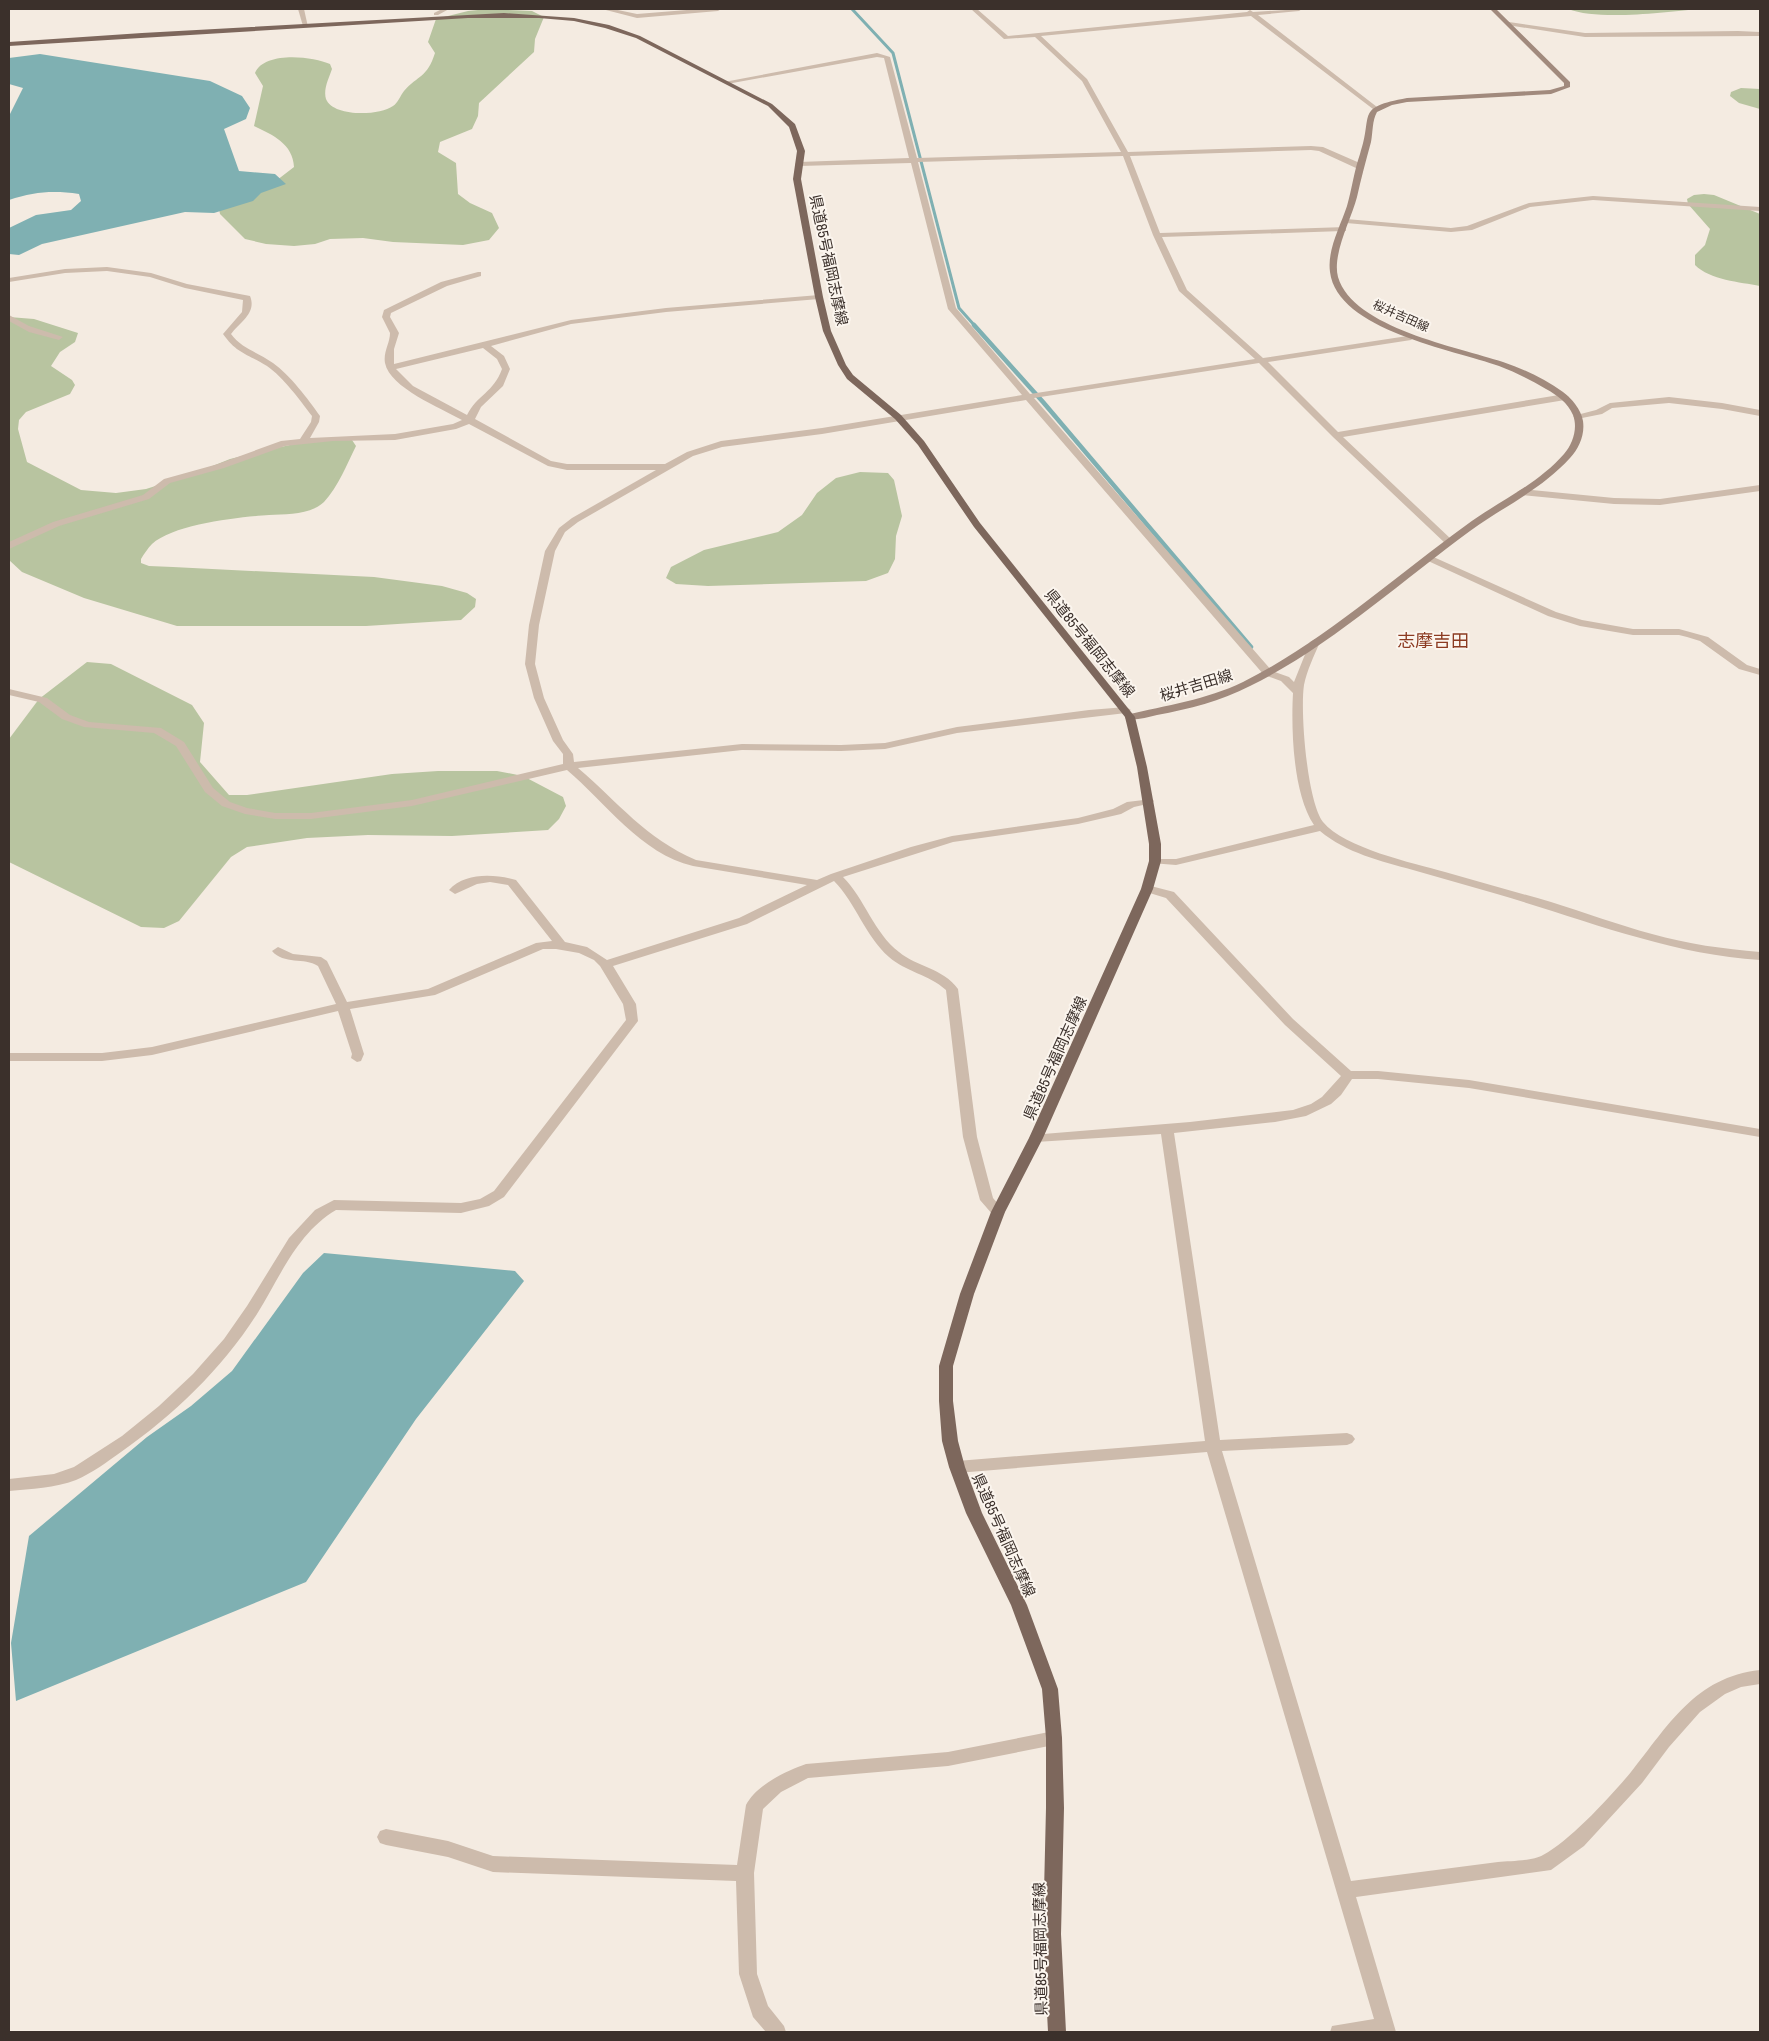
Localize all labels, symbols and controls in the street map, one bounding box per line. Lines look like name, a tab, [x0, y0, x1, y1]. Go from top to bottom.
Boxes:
street label: 県道85号福岡志摩線	[805, 192, 853, 328]
street label: 桜井吉田線	[1370, 296, 1432, 336]
street label: 県道85号福岡志摩線	[1040, 584, 1140, 702]
district label: 志摩吉田	[1397, 628, 1469, 653]
street label: 桜井吉田線	[1157, 664, 1235, 706]
street label: 県道85号福岡志摩線	[1018, 993, 1092, 1123]
street label: 県道85号福岡志摩線	[967, 1470, 1041, 1600]
street label: 県道85号福岡志摩線	[1028, 1882, 1052, 2016]

